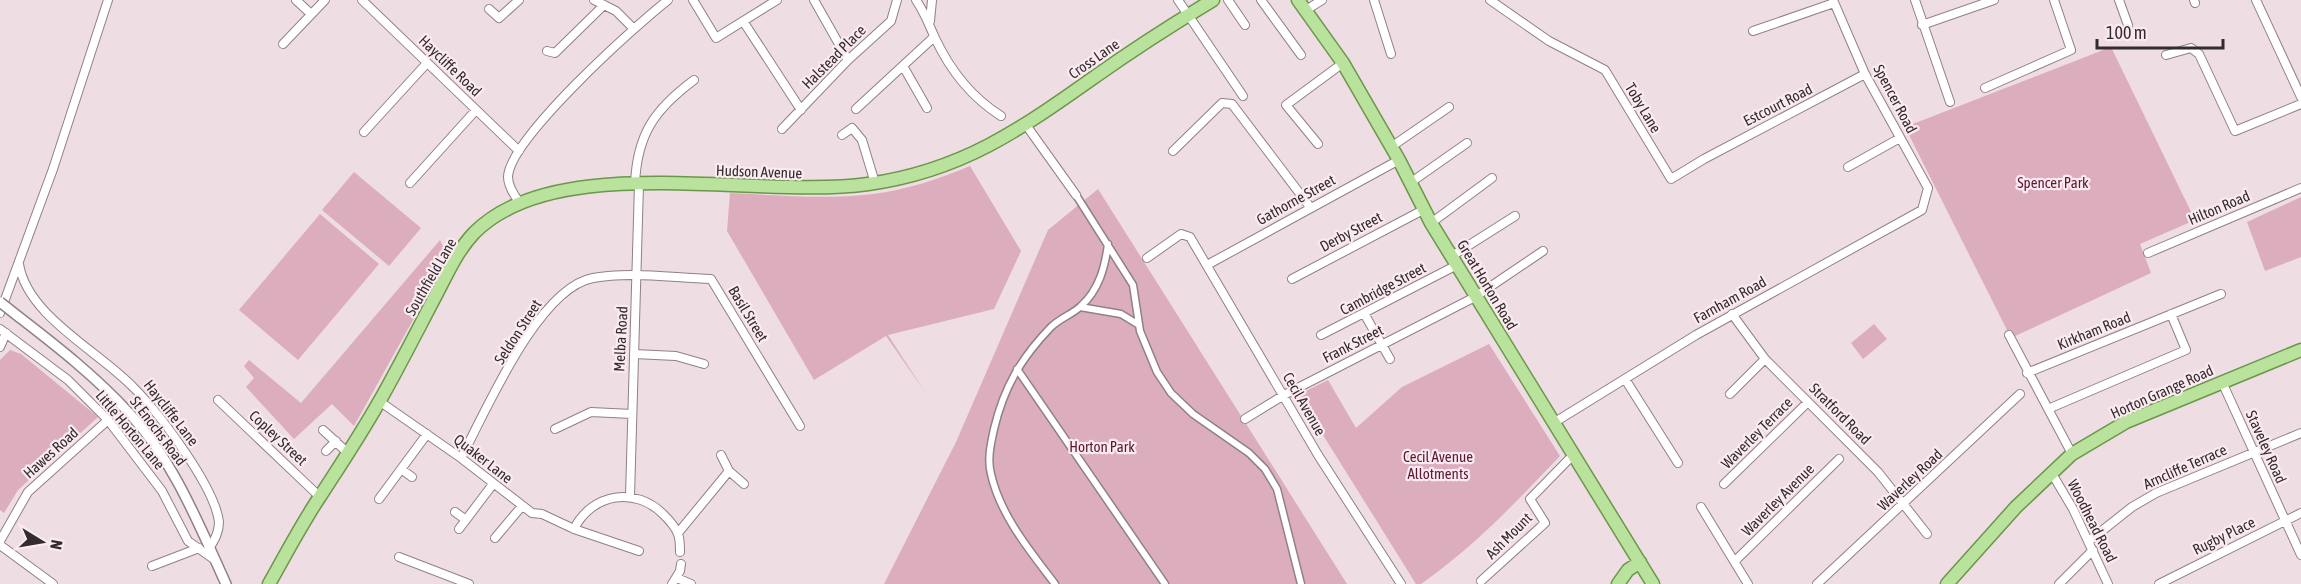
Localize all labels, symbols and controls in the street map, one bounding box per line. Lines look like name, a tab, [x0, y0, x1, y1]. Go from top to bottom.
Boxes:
scale bar	[2097, 12, 2223, 50]
street label: Halstead Place	[798, 21, 869, 92]
text: 100 m	[2106, 22, 2147, 43]
street label: Haycliffe Road	[416, 32, 485, 100]
street label: Cross Lane	[1065, 35, 1122, 82]
street label: Spencer Road	[1870, 62, 1921, 136]
street label: Toby Lane	[1622, 80, 1665, 136]
street label: Estcourt Road	[1741, 80, 1815, 129]
street label: Hudson Avenue	[716, 162, 803, 182]
street label: Gathorne Street	[1254, 171, 1338, 228]
park label: Spencer Park	[2017, 174, 2089, 191]
street label: Hilton Road	[2185, 187, 2252, 228]
street label: Derby Street	[1317, 208, 1385, 255]
street label: Southfield Lane	[402, 235, 460, 318]
street label: Great Horton Road	[1454, 237, 1521, 333]
street label: Cambridge Street	[1337, 259, 1428, 318]
street label: Farnham Road	[1691, 273, 1769, 326]
street label: Basil Street	[725, 283, 772, 345]
street label: Seldon Street	[490, 296, 545, 367]
street label: Melba Road	[610, 306, 631, 372]
street label: Kirkham Road	[2055, 308, 2133, 353]
street label: Frank Street	[1320, 321, 1386, 366]
street label: Horton Grange Road	[2108, 361, 2216, 422]
street label: Cecil Avenue	[1280, 369, 1329, 438]
street label: Haycliffe Lane	[141, 377, 202, 449]
street label: Stratford Road	[1806, 380, 1874, 448]
street label: Little Horton Lane	[92, 387, 169, 473]
street label: St Enochs Road	[127, 393, 190, 469]
street label: Waverley Terrace	[1717, 393, 1796, 472]
street label: Copley Street	[246, 407, 311, 469]
street label: Staveley Road	[2243, 408, 2290, 486]
street label: Hawes Road	[20, 424, 81, 481]
street label: Quaker Lane	[451, 431, 516, 487]
park label: Horton Park	[1069, 438, 1135, 455]
street label: Arncliffe Terrace	[2141, 441, 2229, 492]
street label: Waverley Road	[1874, 445, 1945, 514]
park label: Cecil Avenue Allotments	[1403, 448, 1473, 482]
street label: Waverley Avenue	[1738, 460, 1817, 539]
street label: Woodhead Road	[2064, 477, 2121, 565]
street label: Ash Mount	[1482, 509, 1535, 562]
north arrow	[12, 512, 72, 572]
street label: Rugby Place	[2190, 513, 2258, 558]
text: N	[47, 539, 66, 551]

